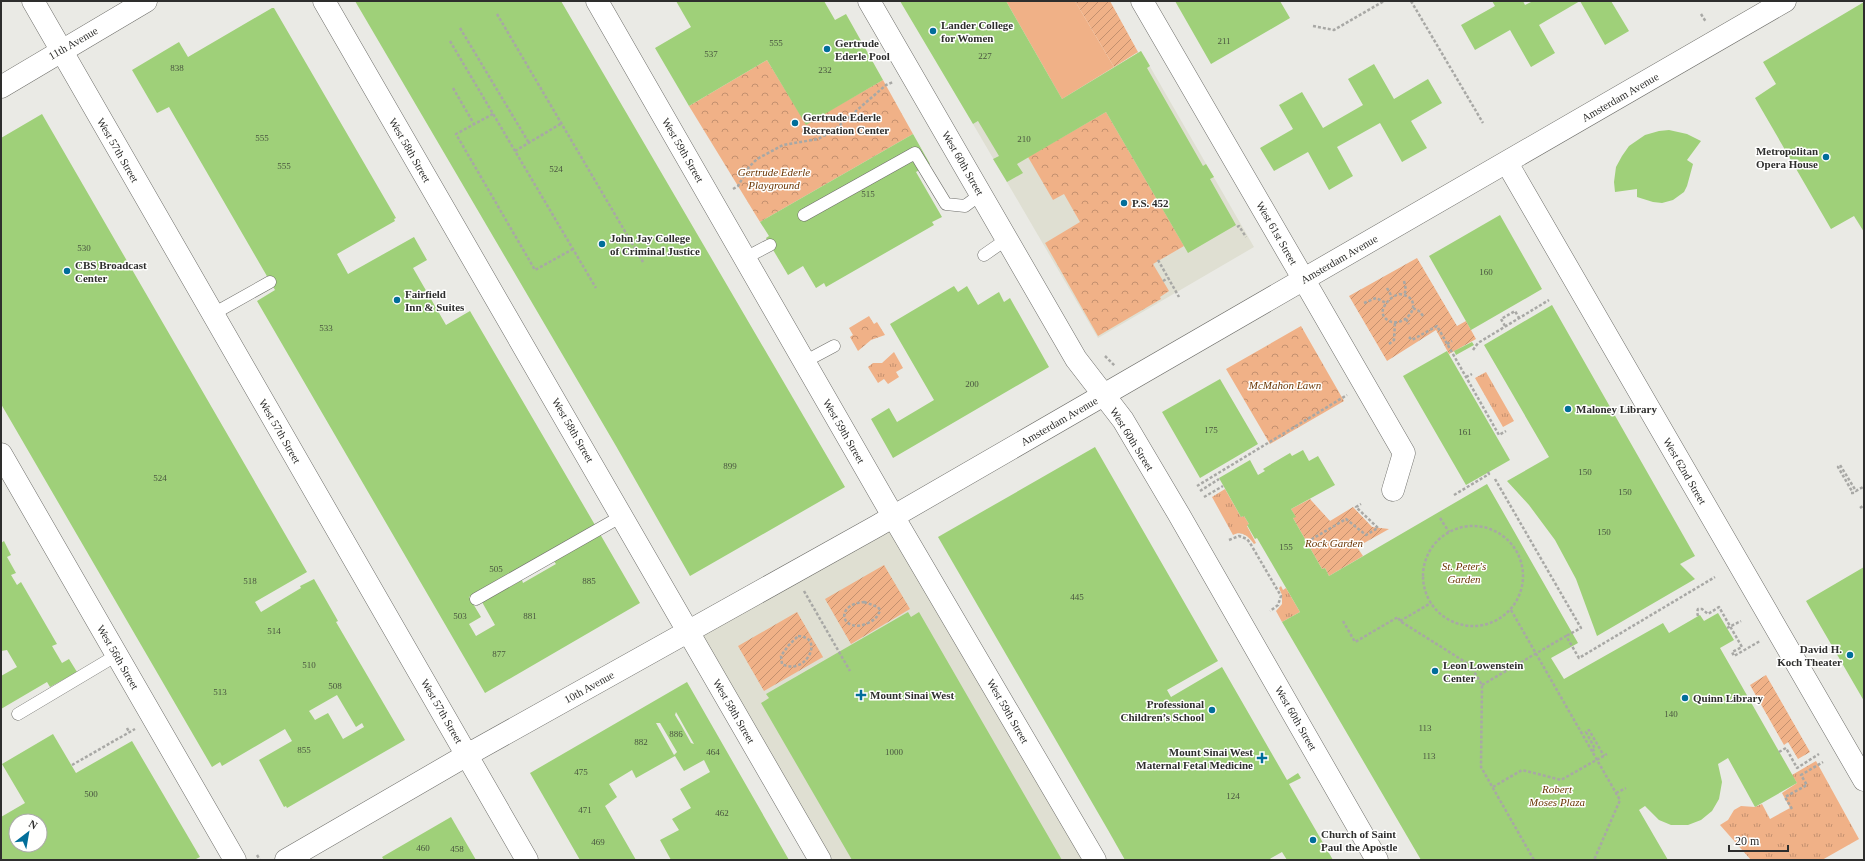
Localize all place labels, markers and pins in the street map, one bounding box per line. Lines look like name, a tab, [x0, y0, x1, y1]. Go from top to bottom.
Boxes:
place label: Lander College for Women	[941, 19, 1013, 44]
marker: Lander College for Women	[928, 26, 938, 36]
place label: Gertrude Ederle Pool	[835, 37, 890, 62]
marker: Gertrude Ederle Pool	[822, 44, 832, 54]
place label: Gertrude Ederle Recreation Center	[803, 111, 889, 136]
marker: Gertrude Ederle Recreation Center	[790, 118, 800, 128]
place label: Metropolitan Opera House	[1756, 145, 1818, 170]
marker: Metropolitan Opera House	[1821, 152, 1831, 162]
place label: P.S. 452	[1132, 197, 1169, 209]
marker: P.S. 452	[1119, 198, 1129, 208]
place label: John Jay College of Criminal Justice	[610, 232, 700, 257]
marker: John Jay College of Criminal Justice	[597, 239, 607, 249]
place label: CBS Broadcast Center	[75, 259, 147, 284]
marker: CBS Broadcast Center	[62, 266, 72, 276]
place label: Fairfield Inn & Suites	[405, 288, 465, 313]
marker: Fairfield Inn & Suites	[392, 295, 402, 305]
place label: Maloney Library	[1576, 403, 1657, 415]
marker: Maloney Library	[1563, 404, 1573, 414]
place label: David H. Koch Theater	[1777, 643, 1842, 668]
marker: David H. Koch Theater	[1845, 650, 1855, 660]
place label: Leon Lowenstein Center	[1443, 659, 1523, 684]
marker: Leon Lowenstein Center	[1430, 666, 1440, 676]
marker: Mount Sinai West	[855, 689, 867, 701]
place label: Mount Sinai West	[870, 689, 954, 701]
place label: Quinn Library	[1693, 692, 1763, 704]
marker: Quinn Library	[1680, 693, 1690, 703]
place label: Professional Children’s School	[1121, 698, 1204, 723]
marker: Professional Children’s School	[1207, 705, 1217, 715]
place label: Mount Sinai West Maternal Fetal Medicine	[1136, 746, 1253, 771]
marker: Mount Sinai West Maternal Fetal Medicine	[1256, 752, 1268, 764]
place label: Church of Saint Paul the Apostle	[1321, 828, 1398, 853]
marker: Church of Saint Paul the Apostle	[1308, 835, 1318, 845]

